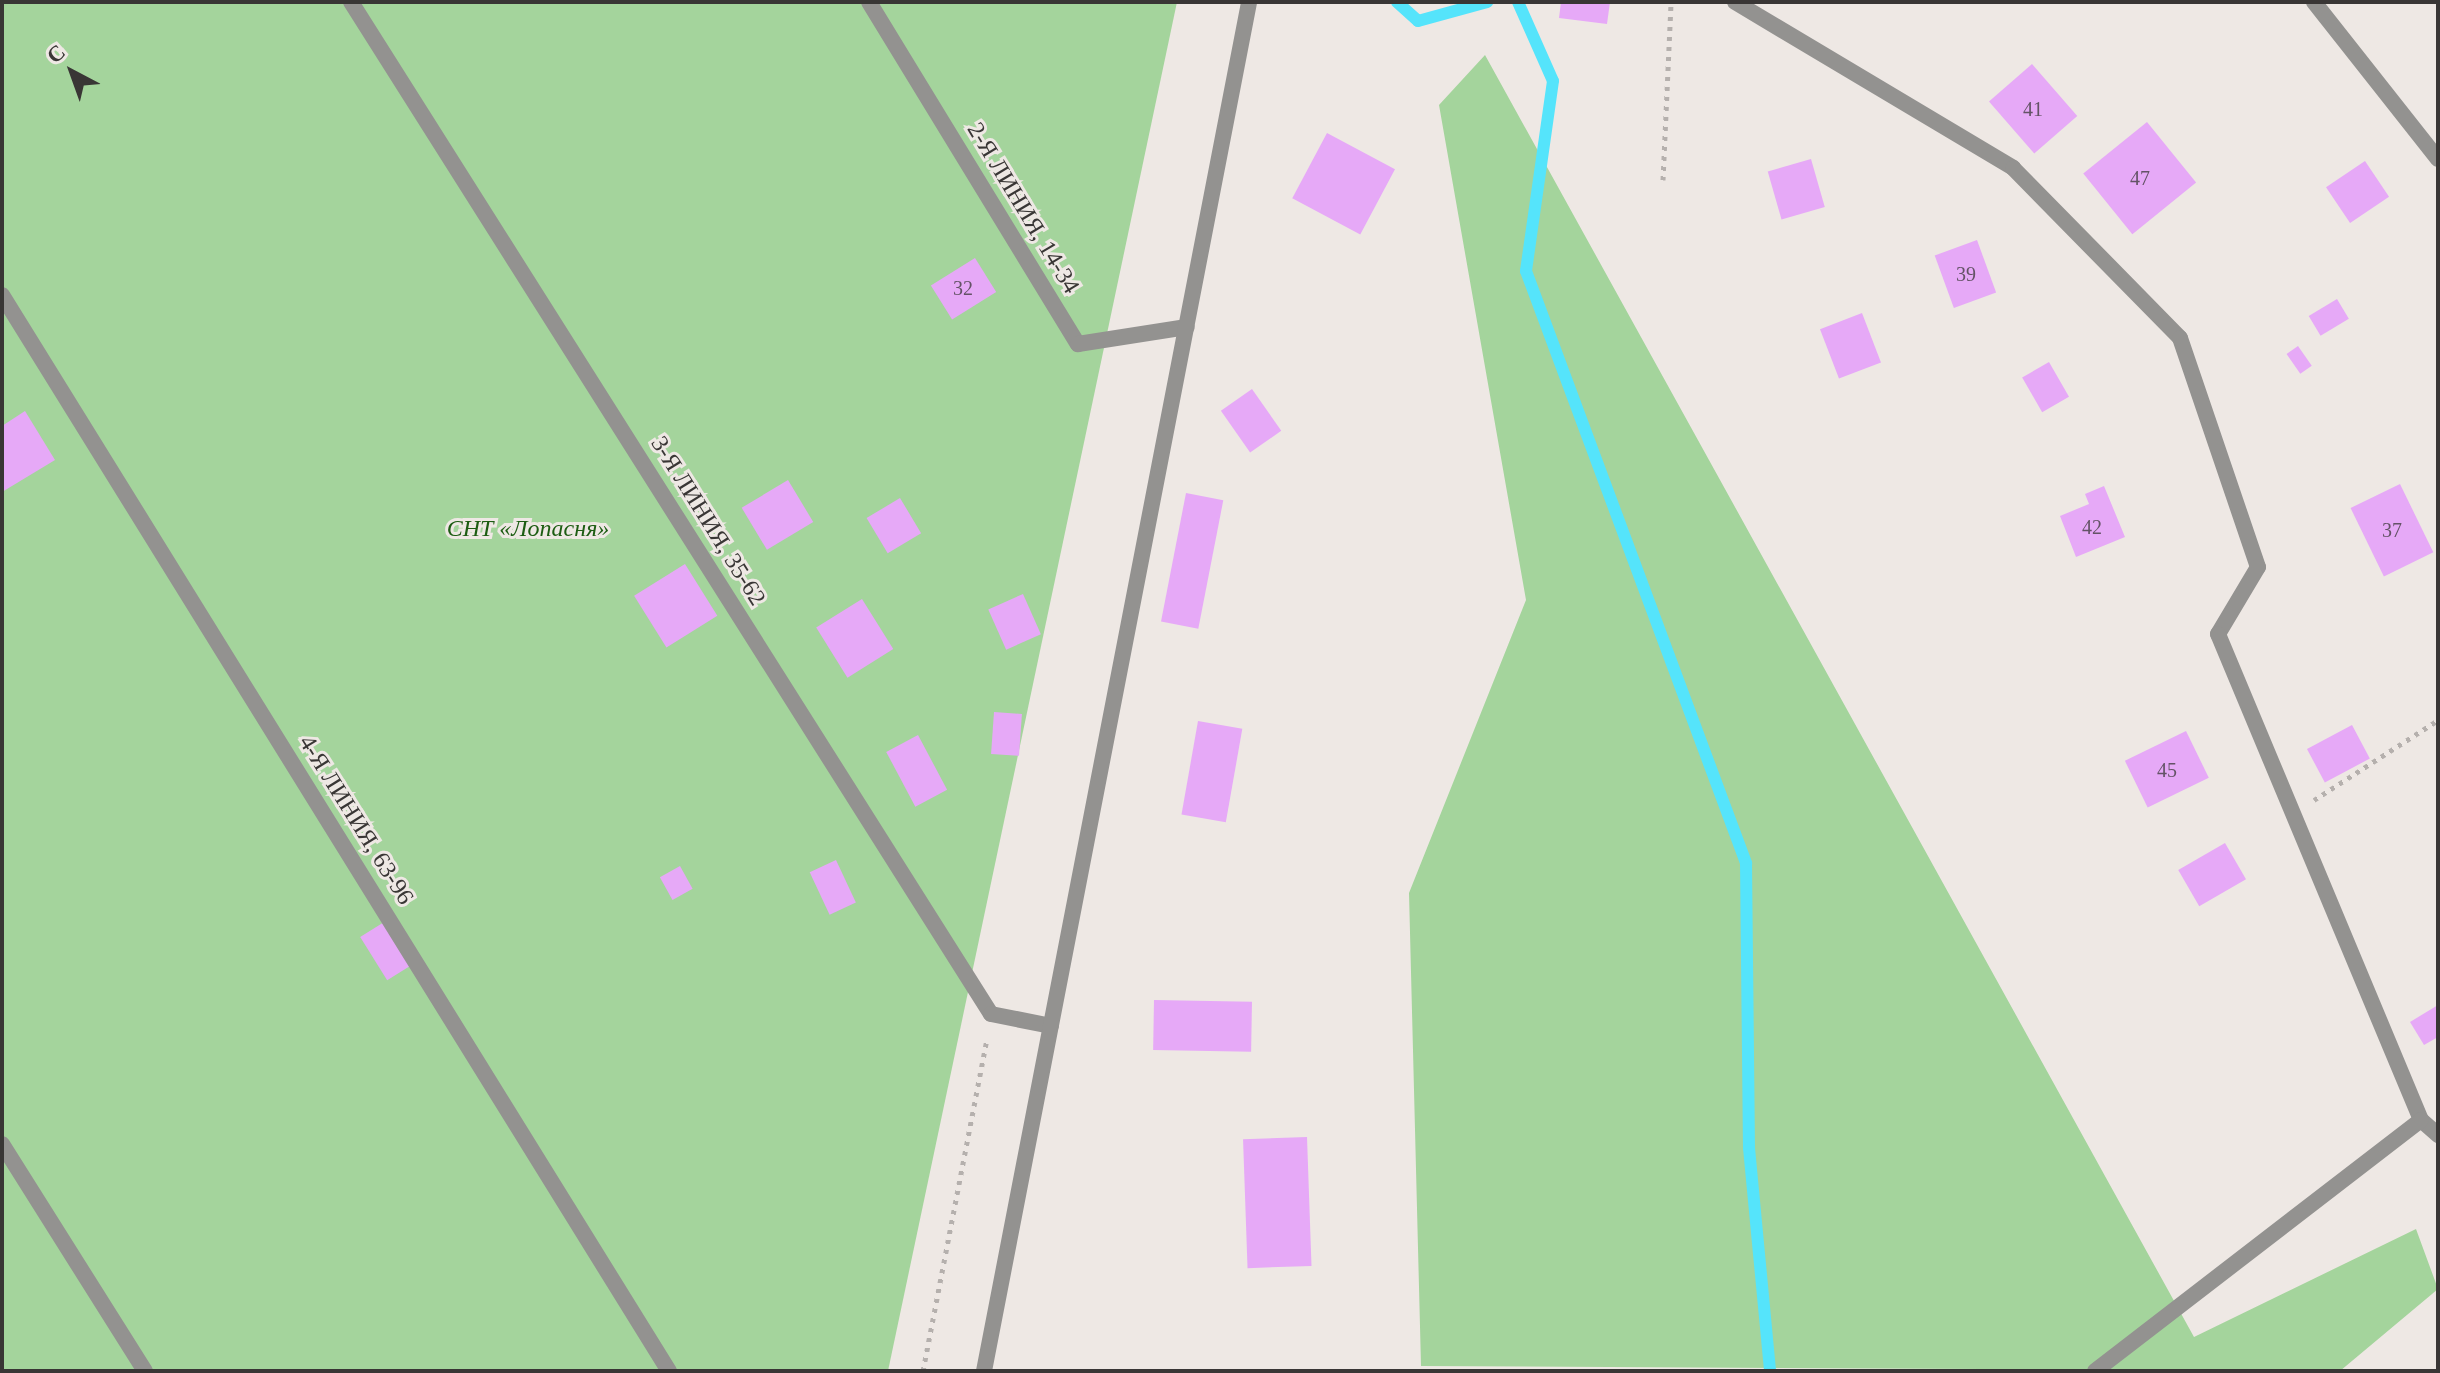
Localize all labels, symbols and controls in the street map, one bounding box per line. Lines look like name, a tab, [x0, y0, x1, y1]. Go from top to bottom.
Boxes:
north arrow	[32, 32, 112, 112]
text: С	[42, 39, 70, 68]
house number: 41	[2023, 97, 2043, 121]
street label: 2-Я ЛИНИЯ, 14-34	[961, 117, 1085, 299]
house number: 47	[2130, 166, 2150, 190]
house number: 39	[1956, 262, 1976, 286]
house number: 32	[953, 276, 973, 300]
street label: 3-Я ЛИНИЯ, 35-62	[644, 431, 772, 611]
park label: СНТ «Лопасня»	[447, 515, 609, 543]
house number: 42	[2082, 515, 2102, 539]
house number: 37	[2382, 518, 2402, 542]
street label: 4-Я ЛИНИЯ, 63-96	[292, 730, 420, 910]
house number: 45	[2157, 758, 2177, 782]

